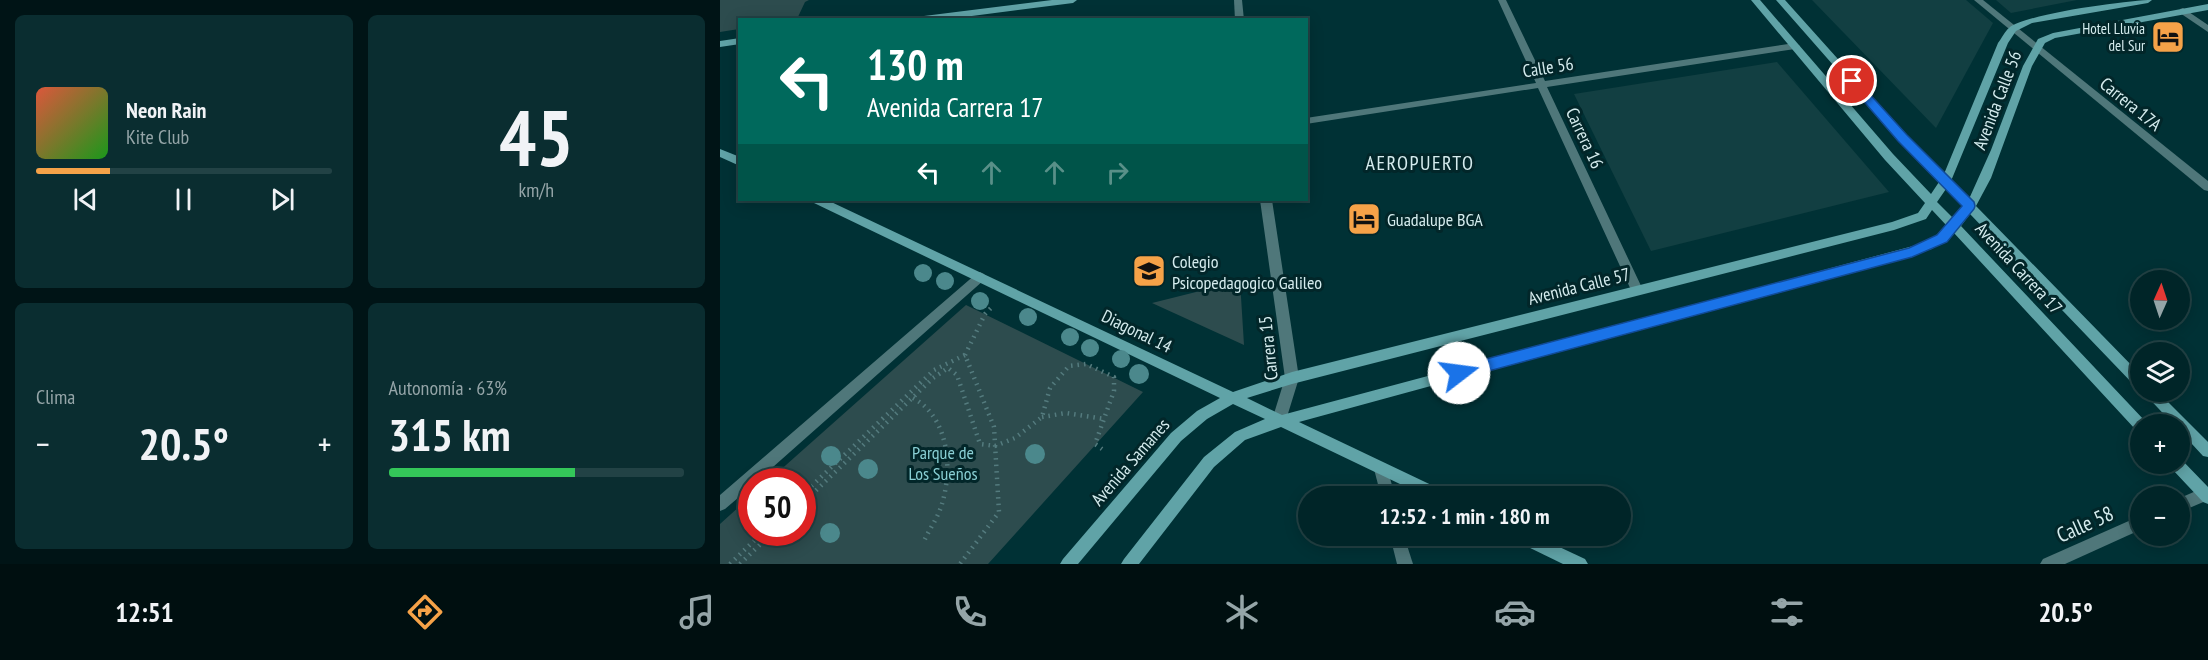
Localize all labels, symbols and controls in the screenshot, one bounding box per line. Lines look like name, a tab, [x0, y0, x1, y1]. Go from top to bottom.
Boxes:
place label: Hotel Lluvia del Sur	[2082, 19, 2146, 55]
hotel icon: Hotel Lluvia del Sur	[2150, 19, 2186, 55]
text: 130 m	[867, 37, 964, 92]
icon: left	[768, 42, 846, 120]
street label: Avenida Calle 56	[1968, 47, 2026, 153]
street label: Calle 56	[1521, 52, 1575, 82]
pin	[1826, 55, 1877, 106]
icon: arrive	[1835, 64, 1868, 97]
street label: Carrera 17A	[2095, 72, 2167, 136]
text: 45	[499, 87, 574, 188]
text: Avenida Carrera 17	[867, 90, 1043, 124]
text: Neon Rain	[126, 96, 206, 124]
street label: Carrera 16	[1561, 104, 1609, 172]
text: Kite Club	[126, 124, 189, 150]
district label: AEROPUERTO	[1366, 150, 1474, 176]
icon: left	[912, 156, 945, 189]
icon: ahead	[975, 156, 1008, 189]
icon: ahead	[1038, 156, 1071, 189]
icon: right	[1101, 156, 1134, 189]
text: km/h	[519, 177, 554, 203]
icon: previous	[69, 183, 102, 216]
icon: pause	[167, 183, 200, 216]
icon: next	[266, 183, 299, 216]
hotel icon: Guadalupe BGA	[1346, 201, 1382, 237]
place label: Guadalupe BGA	[1387, 208, 1483, 231]
street label: Avenida Carrera 17	[1970, 217, 2068, 319]
place label: Colegio Psicopedagogico Galileo	[1172, 250, 1322, 294]
school or university icon: Colegio Psicopedagogico Galileo	[1131, 253, 1167, 289]
street label: Avenida Calle 57	[1526, 262, 1632, 310]
north arrow	[2130, 270, 2190, 330]
map controls	[2130, 270, 2190, 546]
street label: Diagonal 14	[1098, 304, 1176, 358]
street label: Carrera 15	[1253, 315, 1283, 381]
position arrow	[1427, 341, 1491, 405]
button: layers	[2130, 342, 2190, 402]
text: Autonomía · 63%	[389, 375, 507, 401]
text: Clima	[36, 384, 75, 410]
text: 315 km	[389, 405, 511, 463]
text: 20.5°	[139, 414, 229, 472]
street label: Avenida Samanes	[1086, 414, 1174, 510]
button: +	[2130, 414, 2190, 474]
text: −	[36, 422, 50, 465]
text: +	[318, 422, 331, 465]
park label: Parque de Los Sueños	[908, 441, 978, 485]
speed limit sign: 50	[738, 468, 816, 546]
button: −	[2130, 486, 2190, 546]
street label: Calle 58	[2052, 500, 2118, 548]
text: 12:52 · 1 min · 180 m	[1379, 502, 1550, 530]
icon: directions	[404, 591, 446, 633]
icon: music	[676, 591, 718, 633]
icon: phone	[949, 591, 991, 633]
icon: climate	[1221, 591, 1263, 633]
icon: car	[1494, 591, 1536, 633]
icon: filters	[1766, 591, 1808, 633]
text: 12:51	[115, 595, 174, 629]
text: 20.5°	[2038, 595, 2093, 629]

